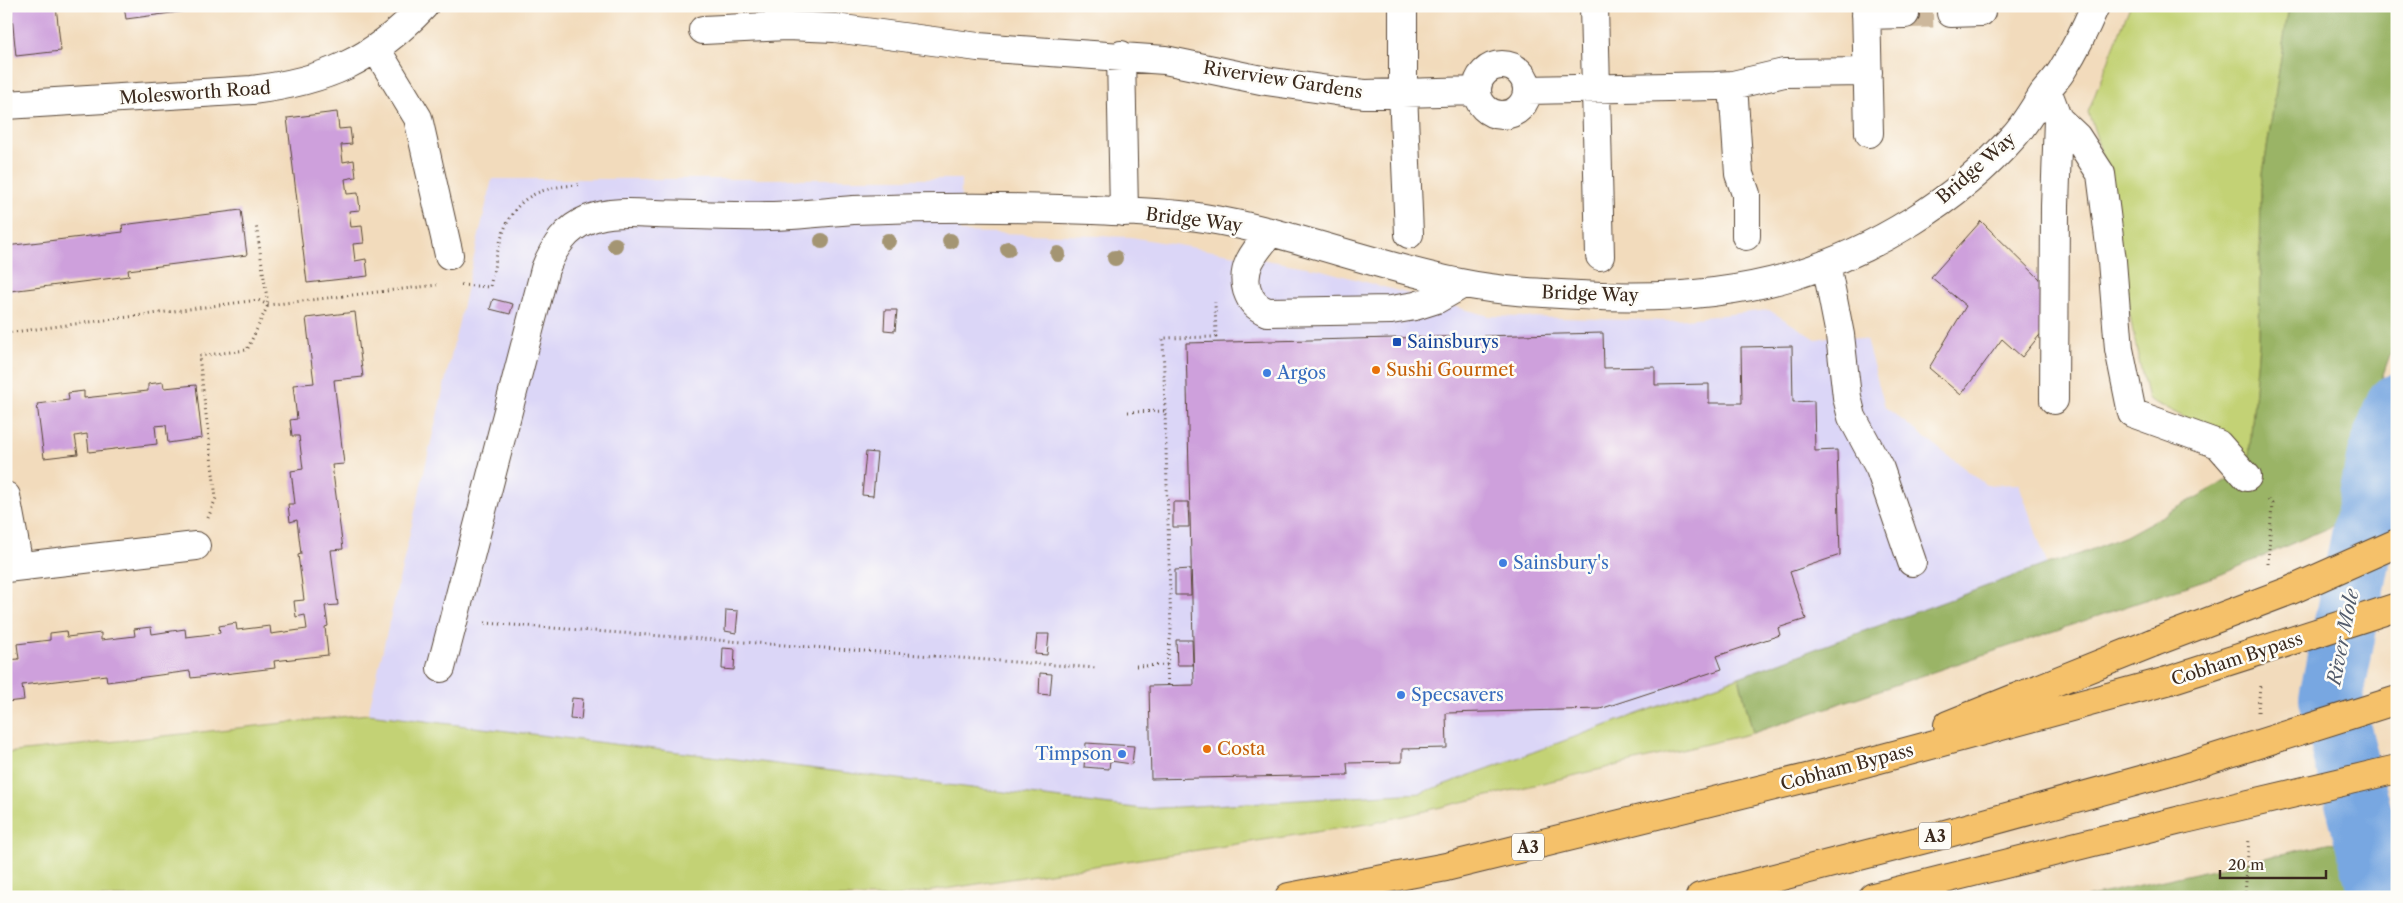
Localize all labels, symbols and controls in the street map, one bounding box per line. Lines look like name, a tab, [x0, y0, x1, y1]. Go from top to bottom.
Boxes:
street label: Riverview Gardens	[1202, 57, 1364, 103]
street label: Molesworth Road	[118, 77, 272, 109]
street label: Bridge Way	[1932, 127, 2021, 208]
street label: Bridge Way	[1144, 203, 1245, 237]
street label: Bridge Way	[1541, 281, 1640, 307]
place label: Sainsburys	[1407, 331, 1499, 353]
marker: Sainsburys	[1391, 336, 1403, 348]
place label: Sushi Gourmet	[1386, 359, 1515, 381]
place label: Argos	[1276, 362, 1326, 384]
marker: Sushi Gourmet	[1370, 364, 1382, 376]
marker: Argos	[1261, 367, 1273, 379]
place label: Sainsbury's	[1513, 552, 1609, 574]
marker: Sainsbury's	[1497, 557, 1509, 569]
water label: River Mole	[2322, 586, 2364, 689]
street label: Cobham Bypass	[2169, 627, 2305, 691]
place label: Specsavers	[1411, 684, 1504, 706]
marker: Specsavers	[1395, 689, 1407, 701]
place label: Costa	[1217, 738, 1266, 760]
street label: Cobham Bypass	[1778, 739, 1916, 795]
place label: Timpson	[1035, 743, 1112, 765]
marker: Costa	[1201, 743, 1213, 755]
marker: Timpson	[1116, 748, 1128, 760]
road number: A3	[1919, 822, 1951, 849]
road number: A3	[1512, 834, 1544, 860]
scale bar	[2220, 848, 2327, 880]
text: 20 m	[2228, 855, 2264, 874]

